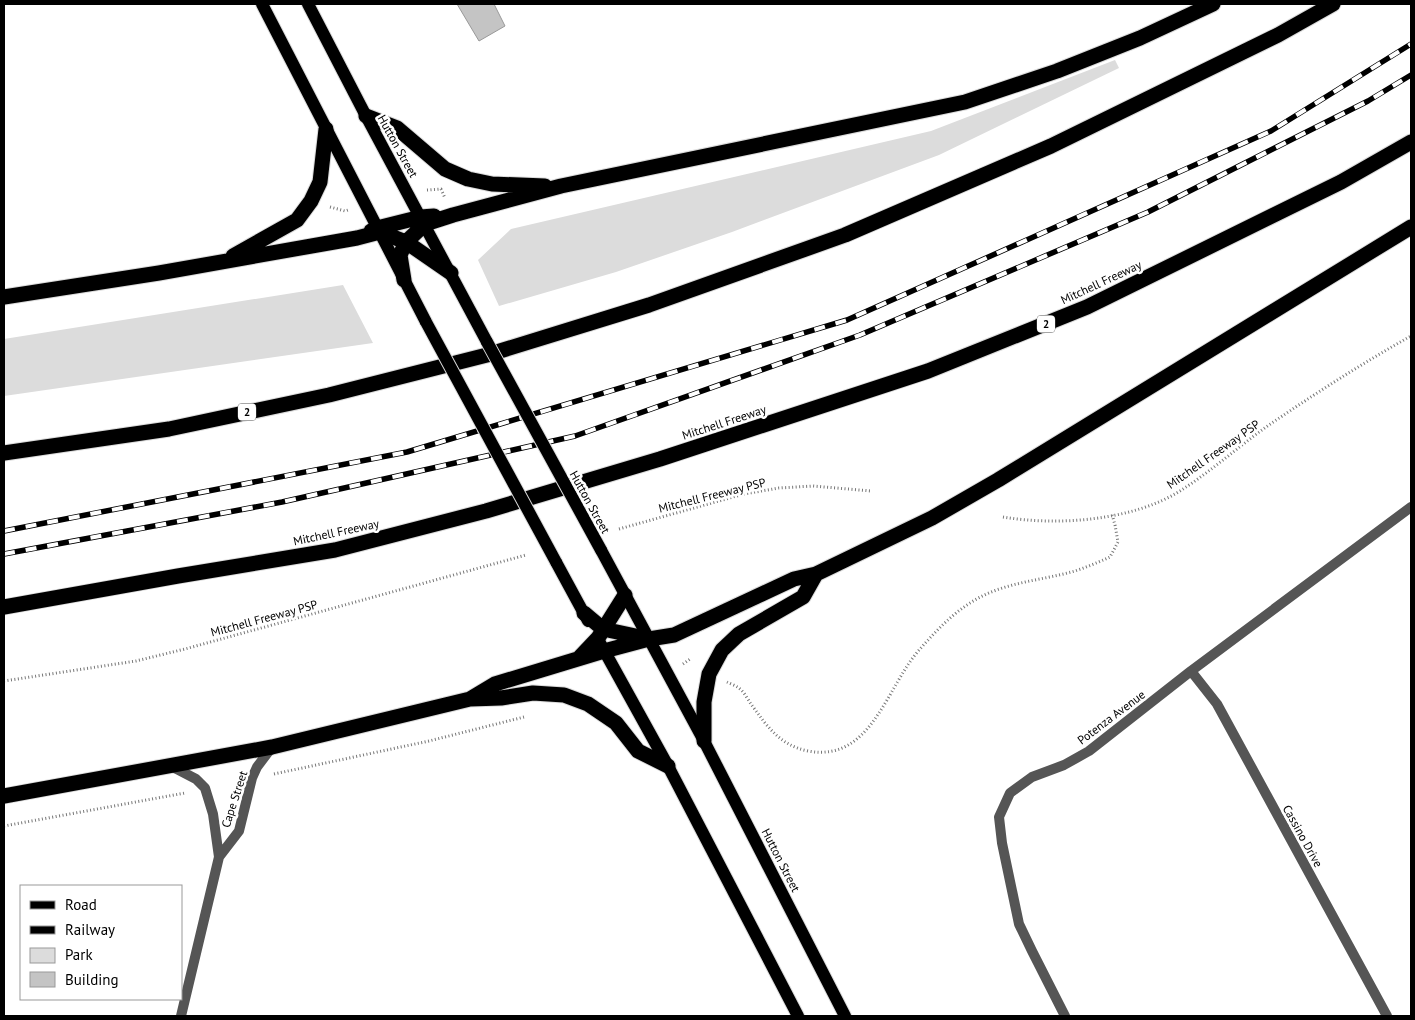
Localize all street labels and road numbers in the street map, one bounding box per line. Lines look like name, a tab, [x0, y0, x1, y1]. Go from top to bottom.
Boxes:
street label: Hutton Street	[375, 112, 421, 180]
street label: Mitchell Freeway	[1058, 257, 1144, 307]
road number: 2	[1037, 316, 1055, 332]
street label: Mitchell Freeway	[680, 401, 768, 443]
road number: 2	[238, 404, 256, 421]
street label: Mitchell Freeway PSP	[1164, 416, 1263, 492]
street label: Hutton Street	[567, 468, 613, 536]
street label: Mitchell Freeway PSP	[657, 474, 767, 516]
street label: Mitchell Freeway	[292, 515, 381, 548]
street label: Mitchell Freeway PSP	[209, 596, 319, 639]
street label: Potenza Avenue	[1074, 687, 1148, 747]
street label: Cape Street	[218, 769, 250, 829]
street label: Cassino Drive	[1280, 802, 1326, 870]
street label: Hutton Street	[759, 826, 803, 894]

